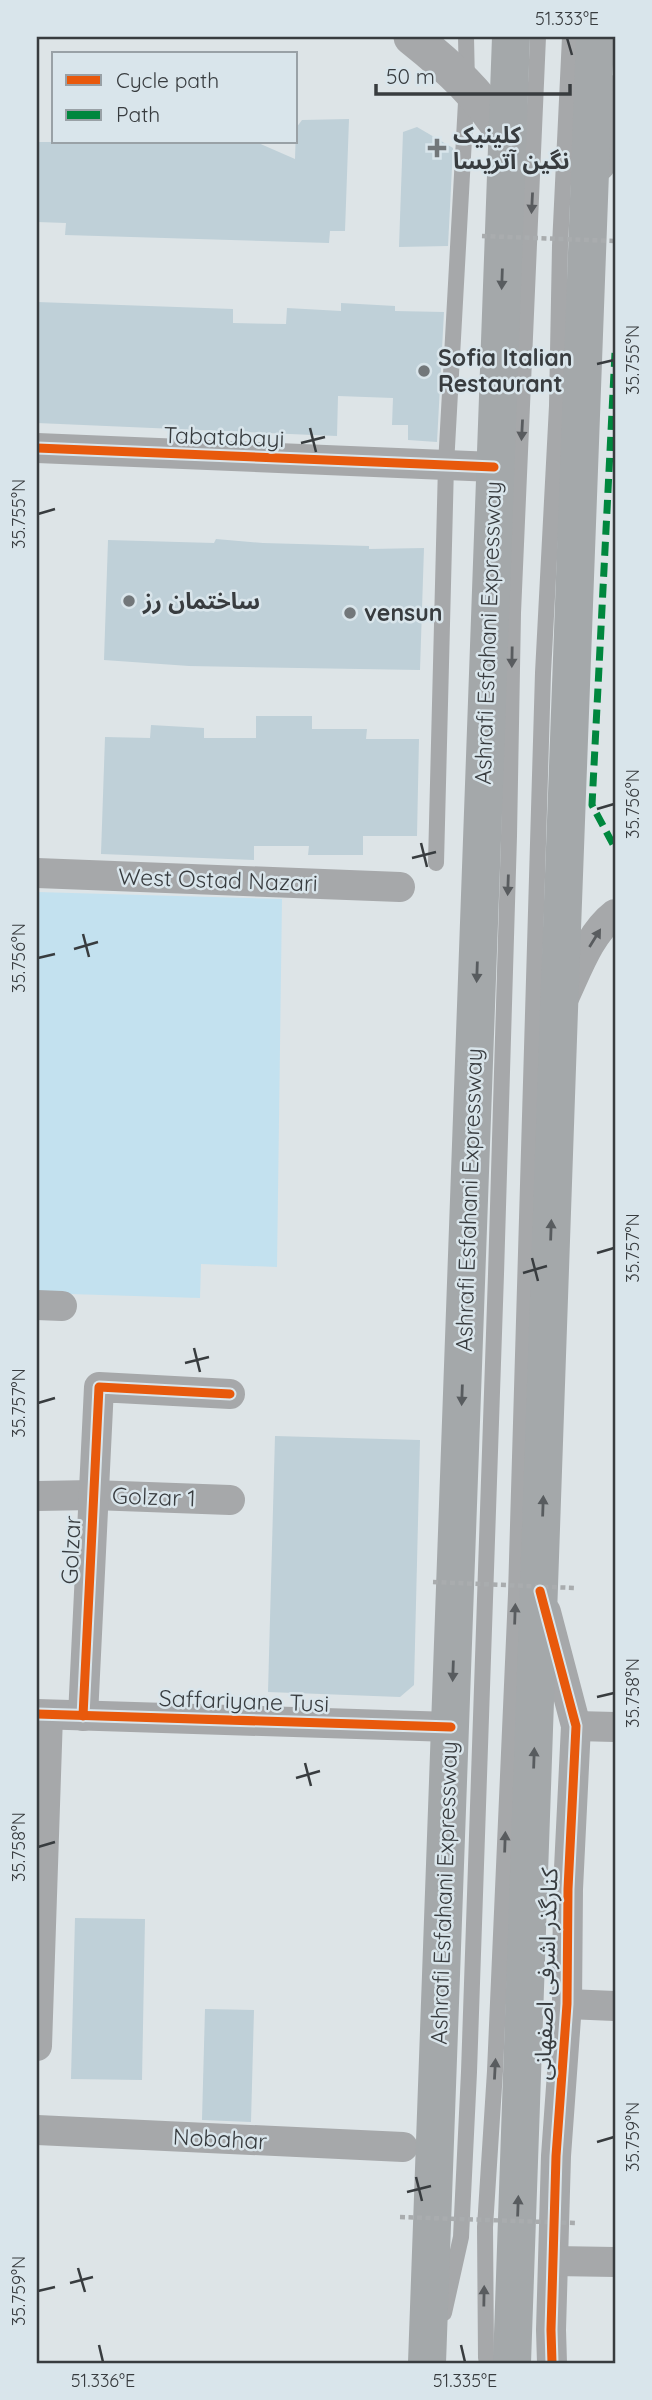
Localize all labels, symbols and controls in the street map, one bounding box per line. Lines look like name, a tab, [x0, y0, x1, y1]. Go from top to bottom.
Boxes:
text: 51.333°E	[535, 7, 599, 30]
legend	[52, 52, 298, 144]
scale bar	[376, 52, 570, 96]
text: 50 m	[386, 63, 435, 89]
text: Cycle path	[116, 67, 219, 93]
text: Path	[116, 101, 160, 127]
place label: کلینیک نگین آتریسا	[453, 120, 570, 175]
marker: کلینیک نگین آتریسا	[427, 138, 447, 158]
one-way arrow	[527, 192, 538, 214]
one-way arrow	[496, 269, 507, 291]
text: 35.755°N	[621, 325, 644, 395]
place label: Sofia Italian Restaurant	[438, 343, 572, 398]
marker: Sofia Italian Restaurant	[416, 363, 432, 379]
one-way arrow	[516, 419, 527, 441]
street label: Tabatabayi	[163, 420, 285, 453]
text: 35.755°N	[7, 479, 30, 549]
street label: Ashrafi Esfahani Expressway	[468, 481, 507, 785]
place label: ساختمان رز	[142, 586, 260, 615]
marker: ساختمان رز	[121, 593, 137, 609]
place label: vensun	[364, 598, 442, 627]
marker: vensun	[342, 605, 358, 621]
one-way arrow	[507, 647, 518, 669]
text: 35.756°N	[621, 769, 644, 839]
street label: West Ostad Nazari	[118, 862, 318, 897]
one-way arrow	[502, 874, 513, 896]
text: 35.756°N	[7, 923, 30, 993]
one-way arrow	[588, 928, 601, 947]
one-way arrow	[471, 961, 482, 983]
street label: Ashrafi Esfahani Expressway	[449, 1048, 488, 1352]
text: 35.757°N	[621, 1213, 644, 1283]
one-way arrow	[546, 1219, 557, 1241]
text: 35.757°N	[7, 1368, 30, 1438]
one-way arrow	[456, 1384, 468, 1406]
street label: Golzar 1	[112, 1481, 196, 1512]
one-way arrow	[537, 1495, 548, 1517]
street label: Golzar	[54, 1515, 87, 1585]
one-way arrow	[509, 1603, 520, 1625]
text: 35.758°N	[621, 1658, 644, 1728]
one-way arrow	[447, 1661, 458, 1683]
street label: Saffariyane Tusi	[158, 1683, 330, 1718]
street label: Ashrafi Esfahani Expressway	[424, 1741, 463, 2045]
one-way arrow	[528, 1747, 539, 1769]
text: 35.758°N	[7, 1812, 30, 1882]
one-way arrow	[499, 1830, 510, 1852]
street label: کنارگذر اشرفی اصفهانی	[527, 1867, 564, 2081]
one-way arrow	[490, 2058, 501, 2080]
text: 35.759°N	[621, 2102, 644, 2172]
street label: Nobahar	[172, 2122, 268, 2155]
one-way arrow	[512, 2195, 523, 2217]
text: 35.759°N	[7, 2256, 30, 2326]
one-way arrow	[479, 2285, 490, 2307]
text: 51.336°E	[71, 2369, 135, 2392]
text: 51.335°E	[433, 2369, 497, 2392]

